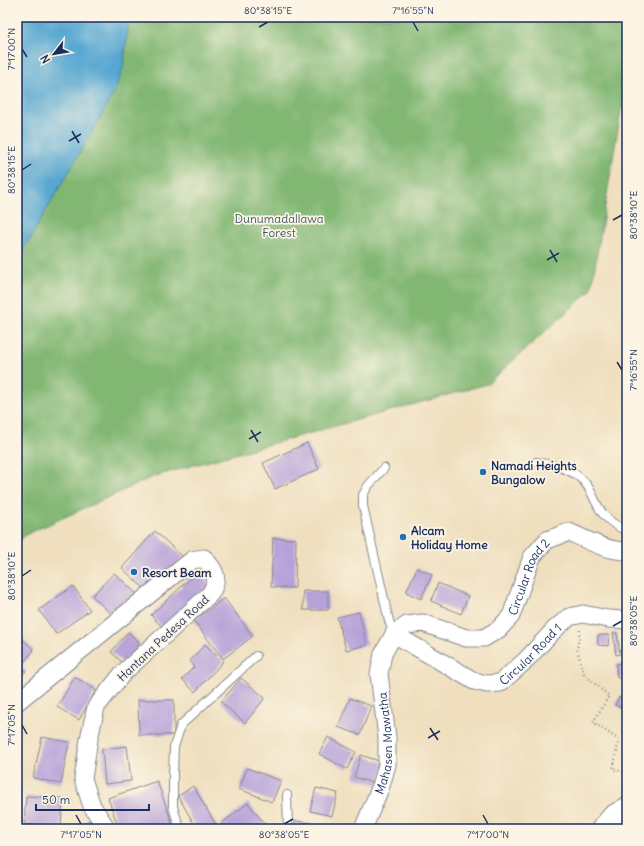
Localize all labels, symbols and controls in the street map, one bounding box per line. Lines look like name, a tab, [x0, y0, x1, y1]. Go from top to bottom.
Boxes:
text: 80°38'15"E	[244, 4, 292, 17]
text: 7°16'55"N	[392, 4, 434, 17]
text: 7°17'00"N	[5, 28, 18, 70]
north arrow	[34, 34, 74, 74]
text: N	[37, 52, 53, 66]
text: 80°38'15"E	[5, 146, 18, 194]
text: 80°38'10"E	[627, 190, 640, 239]
park label: Dunumadallawa Forest	[234, 211, 324, 240]
text: 7°16'55"N	[627, 349, 640, 391]
place label: Namadi Heights Bungalow	[491, 458, 577, 488]
marker: Namadi Heights Bungalow	[478, 467, 488, 477]
place label: Alcam Holiday Home	[411, 523, 488, 553]
marker: Alcam Holiday Home	[398, 532, 408, 542]
street label: Circular Road 2	[504, 535, 553, 617]
text: 80°38'10"E	[5, 551, 18, 600]
place label: Resort Beam	[142, 565, 212, 580]
marker: Resort Beam	[129, 567, 139, 577]
street label: Hantana Pedesa Road	[114, 592, 212, 684]
text: 80°38'05"E	[627, 596, 640, 646]
street label: Circular Road 1	[496, 620, 564, 688]
street label: Mahasen Mawatha	[371, 691, 395, 796]
text: 7°17'05"N	[5, 704, 18, 746]
scale bar	[36, 786, 149, 812]
text: 50 m	[42, 792, 71, 807]
text: 7°17'05"N	[60, 828, 102, 841]
text: 80°38'05"E	[259, 828, 309, 841]
text: 7°17'00"N	[467, 828, 509, 841]

